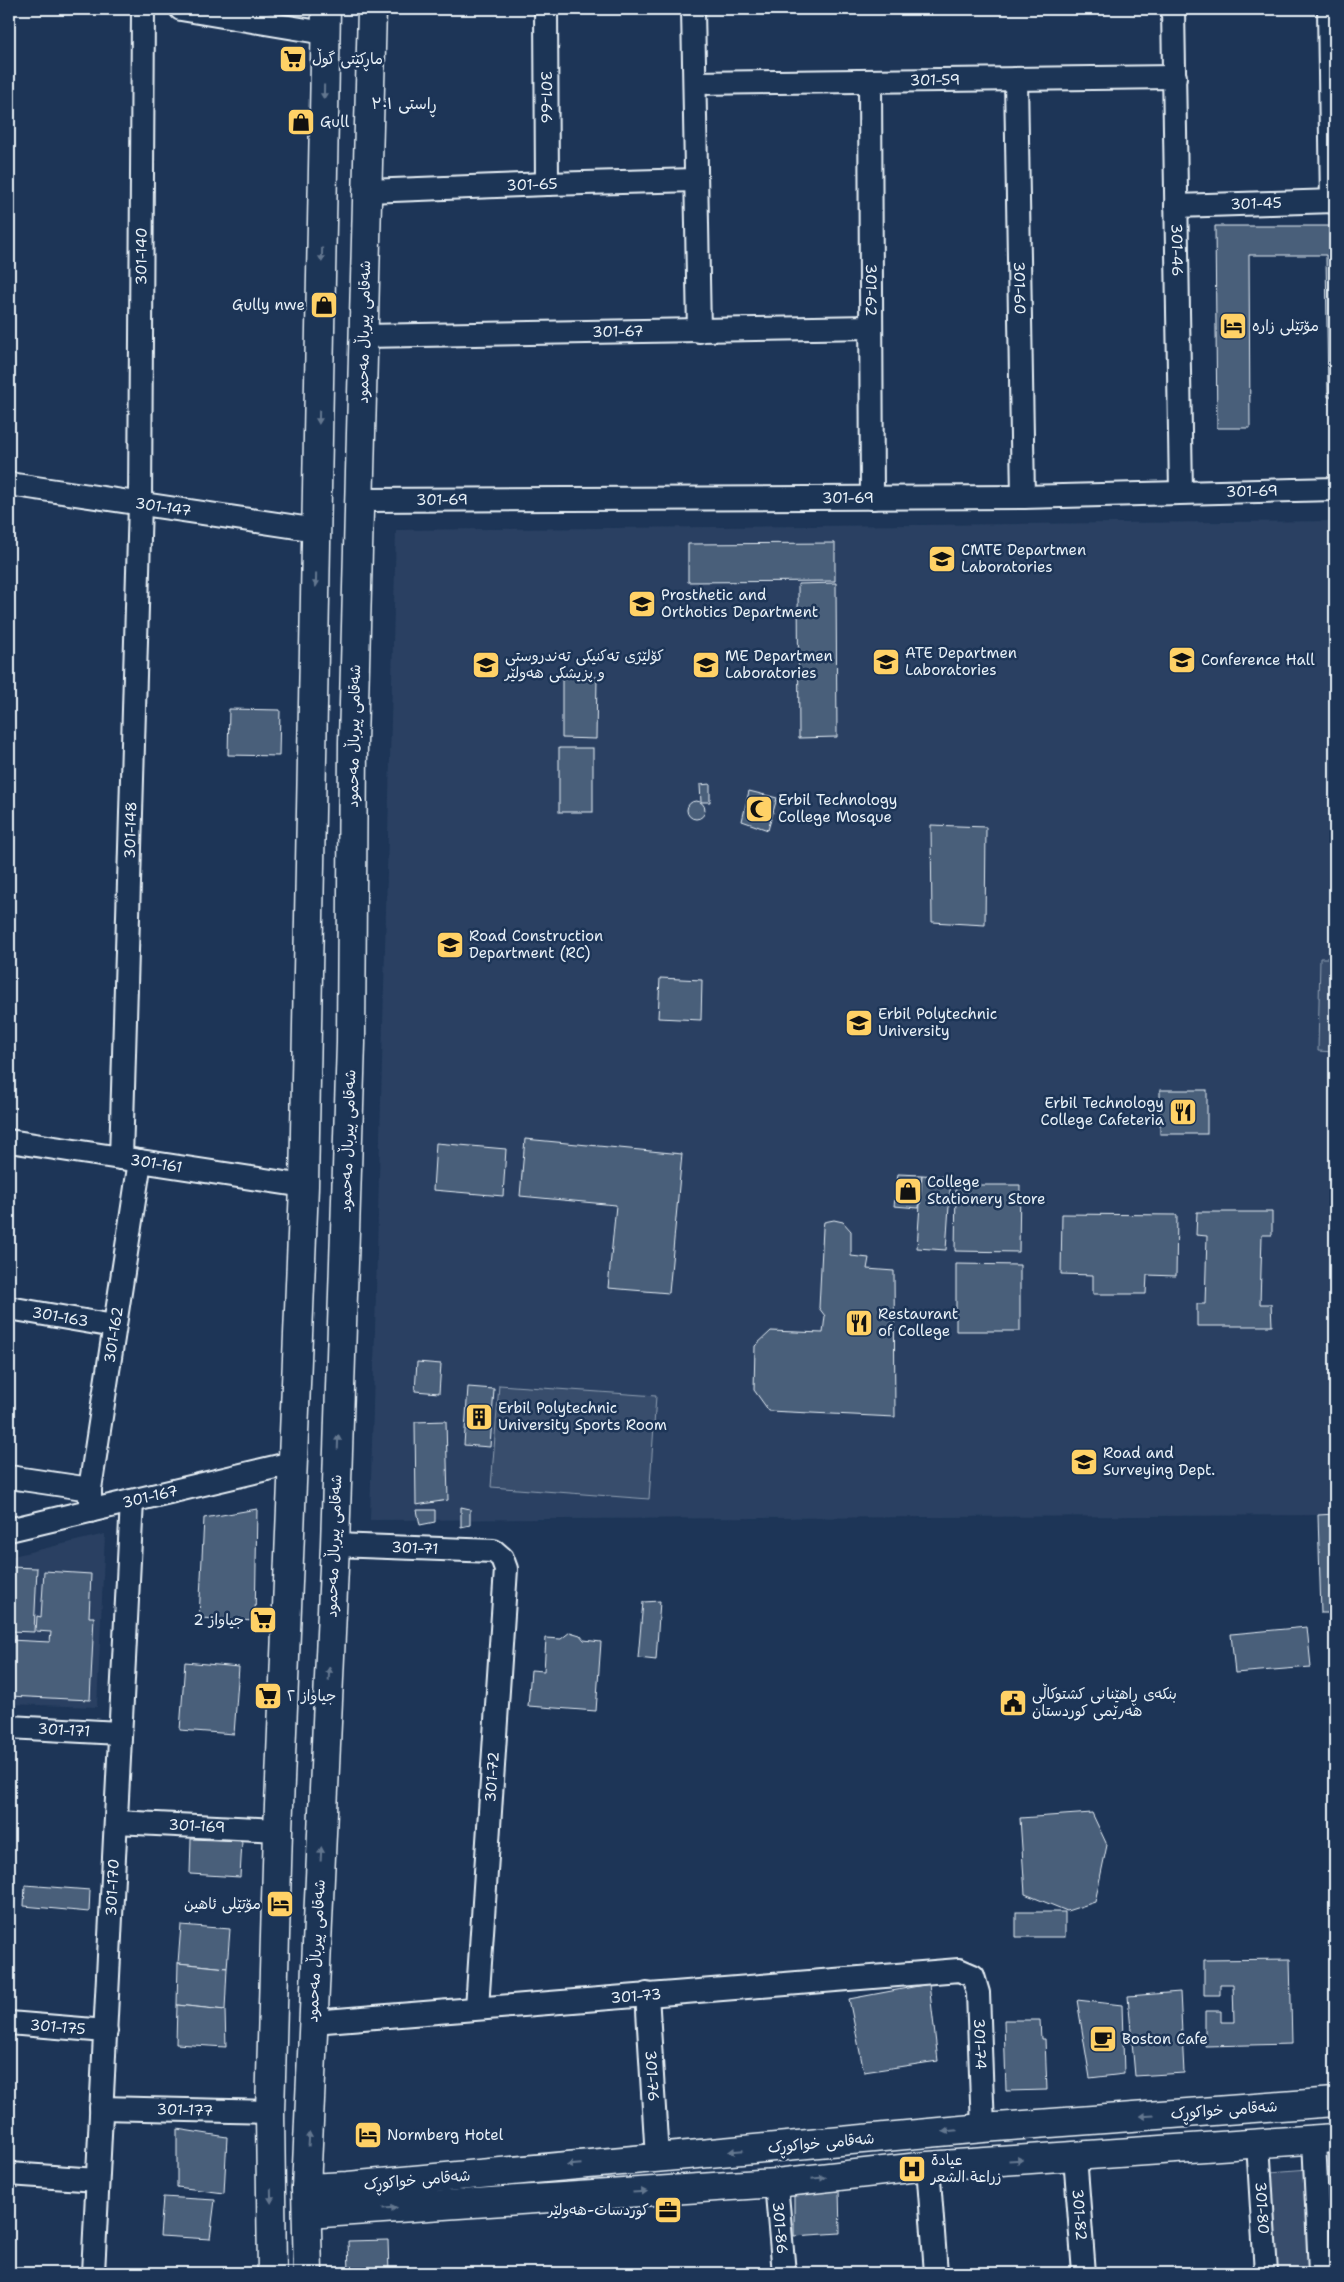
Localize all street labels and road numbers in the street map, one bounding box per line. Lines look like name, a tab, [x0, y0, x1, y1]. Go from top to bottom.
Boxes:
street label: 301-66	[536, 70, 557, 124]
street label: 301-59	[910, 70, 960, 90]
street label: 301-65	[506, 174, 558, 196]
street label: 301-45	[1230, 193, 1282, 214]
street label: 301-46	[1167, 223, 1187, 277]
street label: 301-140	[131, 227, 152, 285]
street label: شەقامی پیرباڵ مەحمود	[352, 260, 375, 404]
street label: 301-60	[1009, 261, 1030, 315]
street label: 301-62	[861, 264, 881, 316]
street label: 301-67	[592, 321, 644, 342]
street label: 301-69	[1226, 480, 1278, 502]
street label: 301-69	[822, 488, 874, 508]
street label: 301-69	[416, 490, 468, 510]
street label: 301-147	[134, 493, 193, 521]
street label: شەقامی پیرباڵ مەحمود	[342, 664, 365, 808]
street label: 301-148	[120, 801, 141, 859]
street label: شەقامی پیرباڵ مەحمود	[335, 1069, 360, 1213]
street label: 301-161	[129, 1150, 184, 1177]
street label: 301-163	[30, 1302, 90, 1331]
street label: 301-162	[99, 1305, 128, 1364]
street label: شەقامی پیرباڵ مەحمود	[321, 1474, 346, 1618]
street label: 301-167	[120, 1480, 180, 1513]
street label: 301-71	[391, 1537, 439, 1559]
street label: 301-171	[37, 1719, 91, 1741]
street label: 301-72	[480, 1751, 504, 1803]
street label: 301-169	[168, 1815, 226, 1837]
street label: 301-170	[101, 1858, 124, 1917]
street label: شەقامی پیرباڵ مەحمود	[301, 1879, 330, 2023]
street label: 301-73	[610, 1984, 662, 2008]
street label: 301-175	[29, 2015, 87, 2039]
street label: 301-74	[969, 2018, 991, 2070]
street label: 301-76	[640, 2050, 664, 2102]
street label: شەقامی خواکوڕک	[1170, 2096, 1278, 2127]
street label: 301-177	[156, 2099, 214, 2121]
street label: شەقامی خواکوڕک	[767, 2128, 875, 2161]
street label: شەقامی خواکوڕک	[363, 2165, 471, 2198]
street label: 301-80	[1250, 2181, 1274, 2235]
street label: 301-82	[1068, 2188, 1091, 2241]
street label: 301-86	[768, 2201, 792, 2255]

